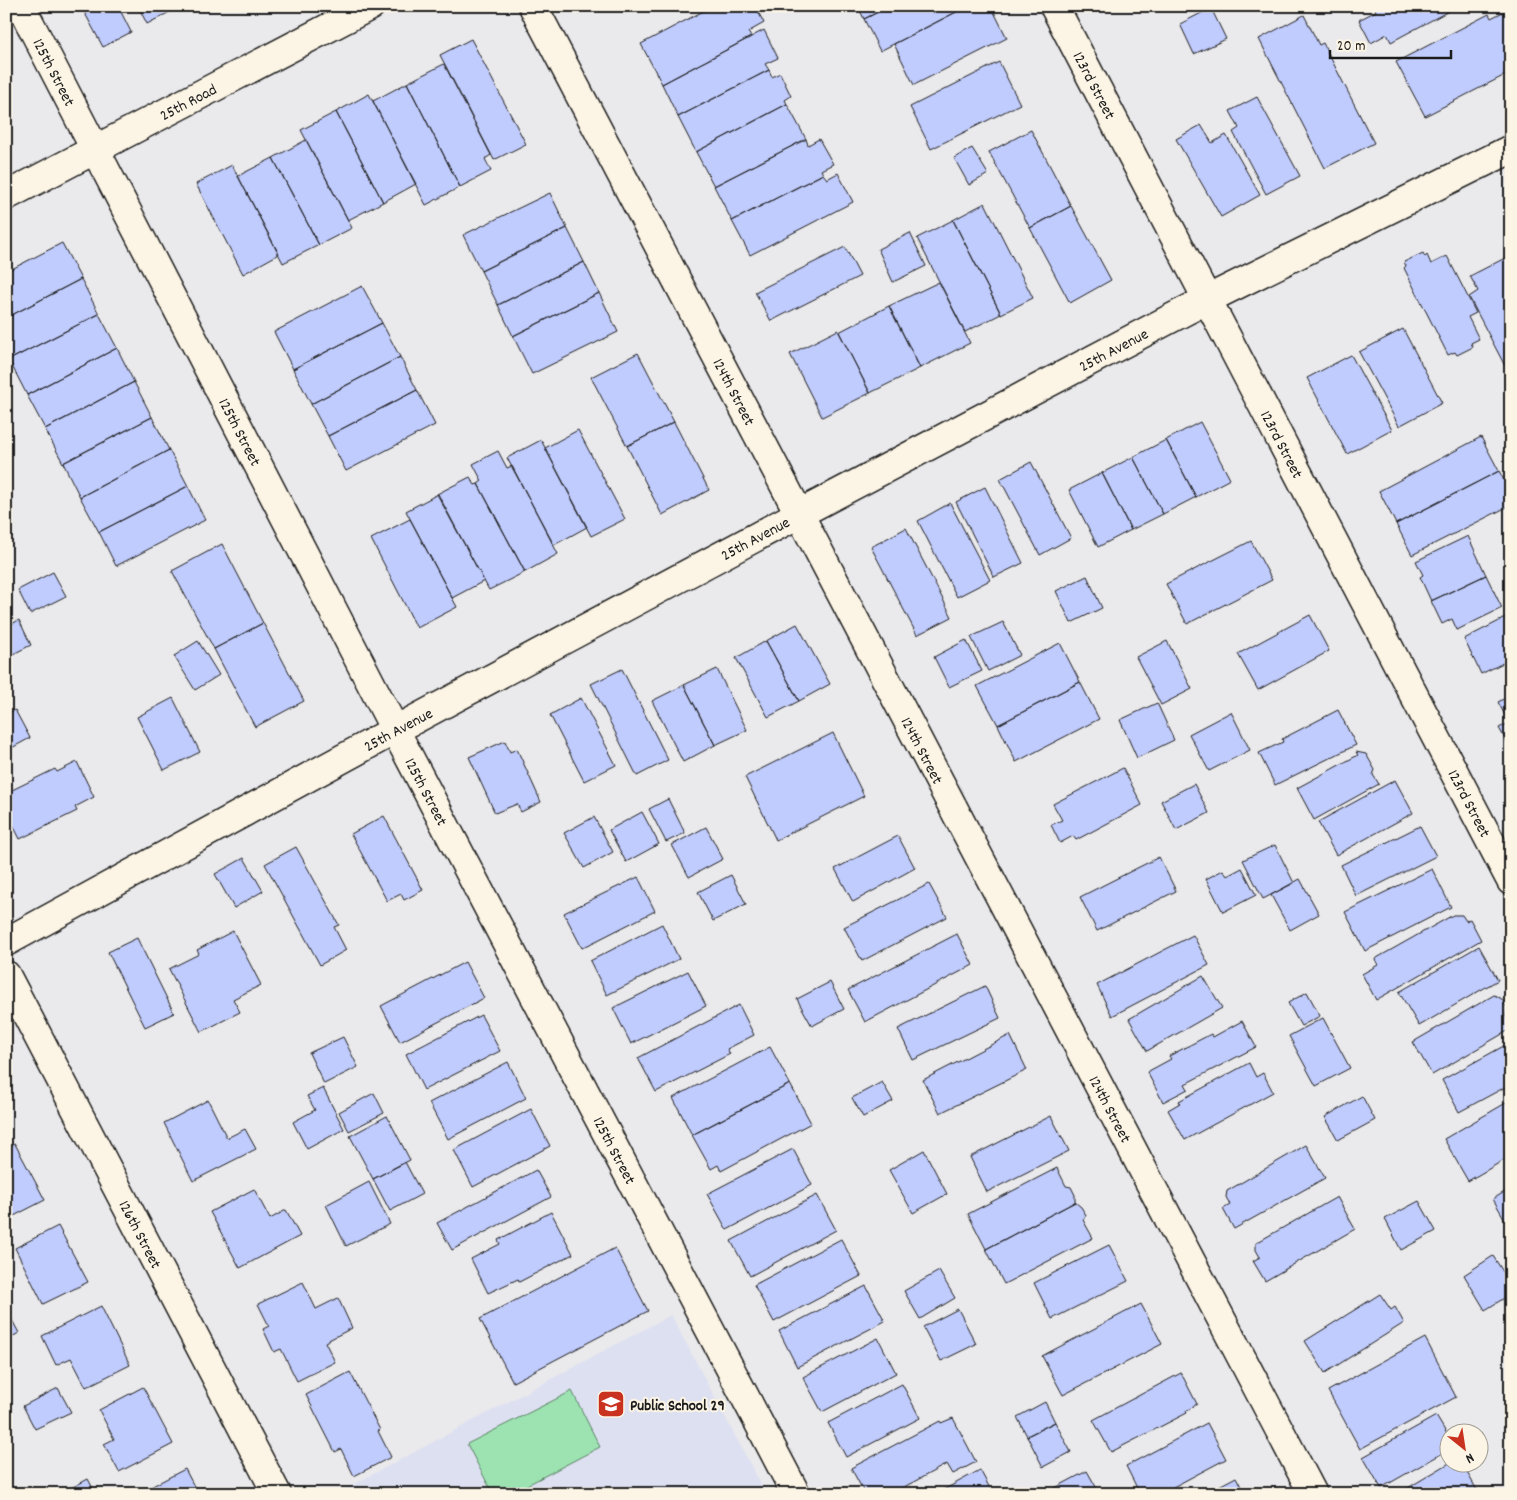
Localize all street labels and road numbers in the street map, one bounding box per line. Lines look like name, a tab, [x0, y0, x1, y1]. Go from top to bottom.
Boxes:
street label: 125th Street	[26, 35, 80, 111]
street label: 123rd Street	[1066, 48, 1120, 124]
street label: 25th Road	[156, 79, 221, 128]
street label: 25th Avenue	[1076, 323, 1153, 379]
street label: 124th Street	[706, 355, 760, 430]
street label: 125th Street	[211, 395, 266, 471]
street label: 123rd Street	[1253, 407, 1308, 483]
street label: 25th Avenue	[717, 512, 795, 568]
street label: 25th Avenue	[360, 703, 437, 759]
street label: 124th Street	[894, 713, 948, 789]
street label: 125th Street	[398, 754, 452, 830]
street label: 123rd Street	[1441, 766, 1495, 842]
street label: 124th Street	[1082, 1072, 1136, 1148]
street label: 125th Street	[586, 1113, 640, 1189]
street label: 126th Street	[112, 1197, 166, 1273]

